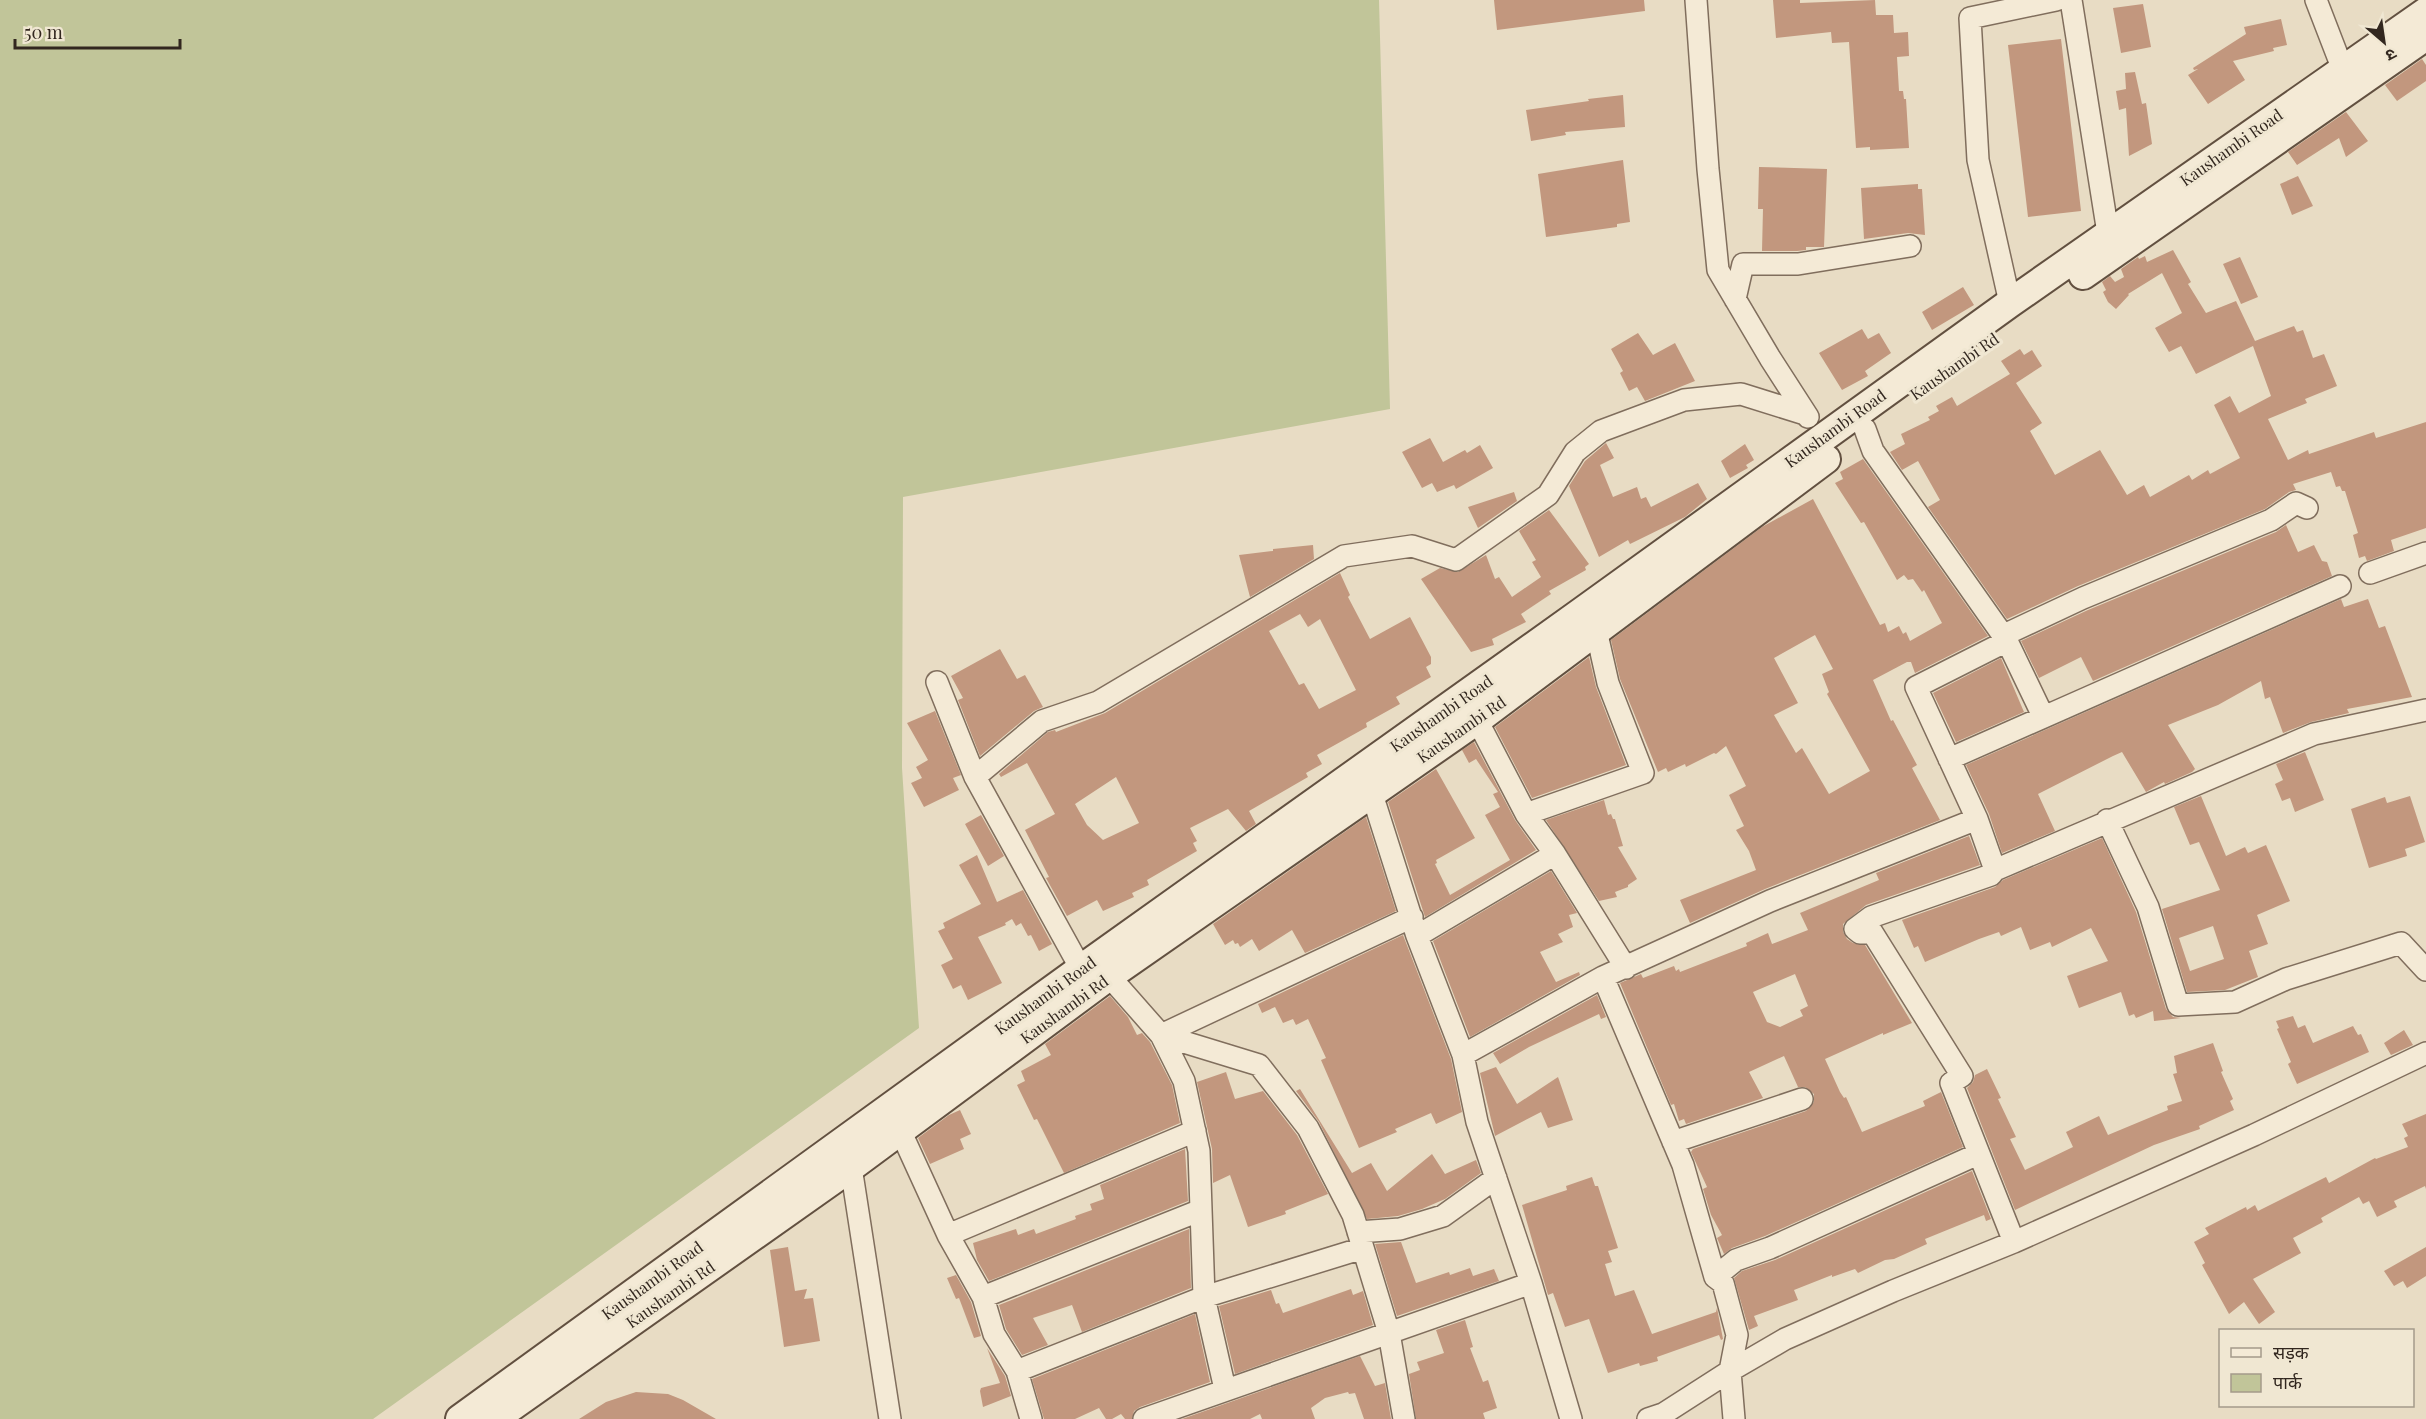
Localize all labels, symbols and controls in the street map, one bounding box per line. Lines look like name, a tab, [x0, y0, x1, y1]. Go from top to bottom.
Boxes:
scale bar	[15, 12, 180, 50]
north arrow	[2354, 12, 2414, 72]
text: 50 m	[24, 20, 63, 44]
text: उ	[2382, 44, 2401, 67]
street label: Kaushambi Road	[2176, 104, 2286, 190]
street label: Kaushambi Rd	[1905, 328, 2003, 404]
street label: Kaushambi Road	[1780, 384, 1890, 472]
street label: Kaushambi Road	[1386, 670, 1496, 756]
street label: Kaushambi Rd	[1412, 691, 1510, 767]
street label: Kaushambi Road	[990, 951, 1100, 1039]
street label: Kaushambi Rd	[1016, 970, 1112, 1048]
street label: Kaushambi Road	[597, 1236, 707, 1324]
street label: Kaushambi Rd	[621, 1256, 719, 1332]
legend	[2219, 1329, 2414, 1407]
text: सड़क	[2273, 1340, 2310, 1364]
text: पार्क	[2273, 1370, 2303, 1394]

